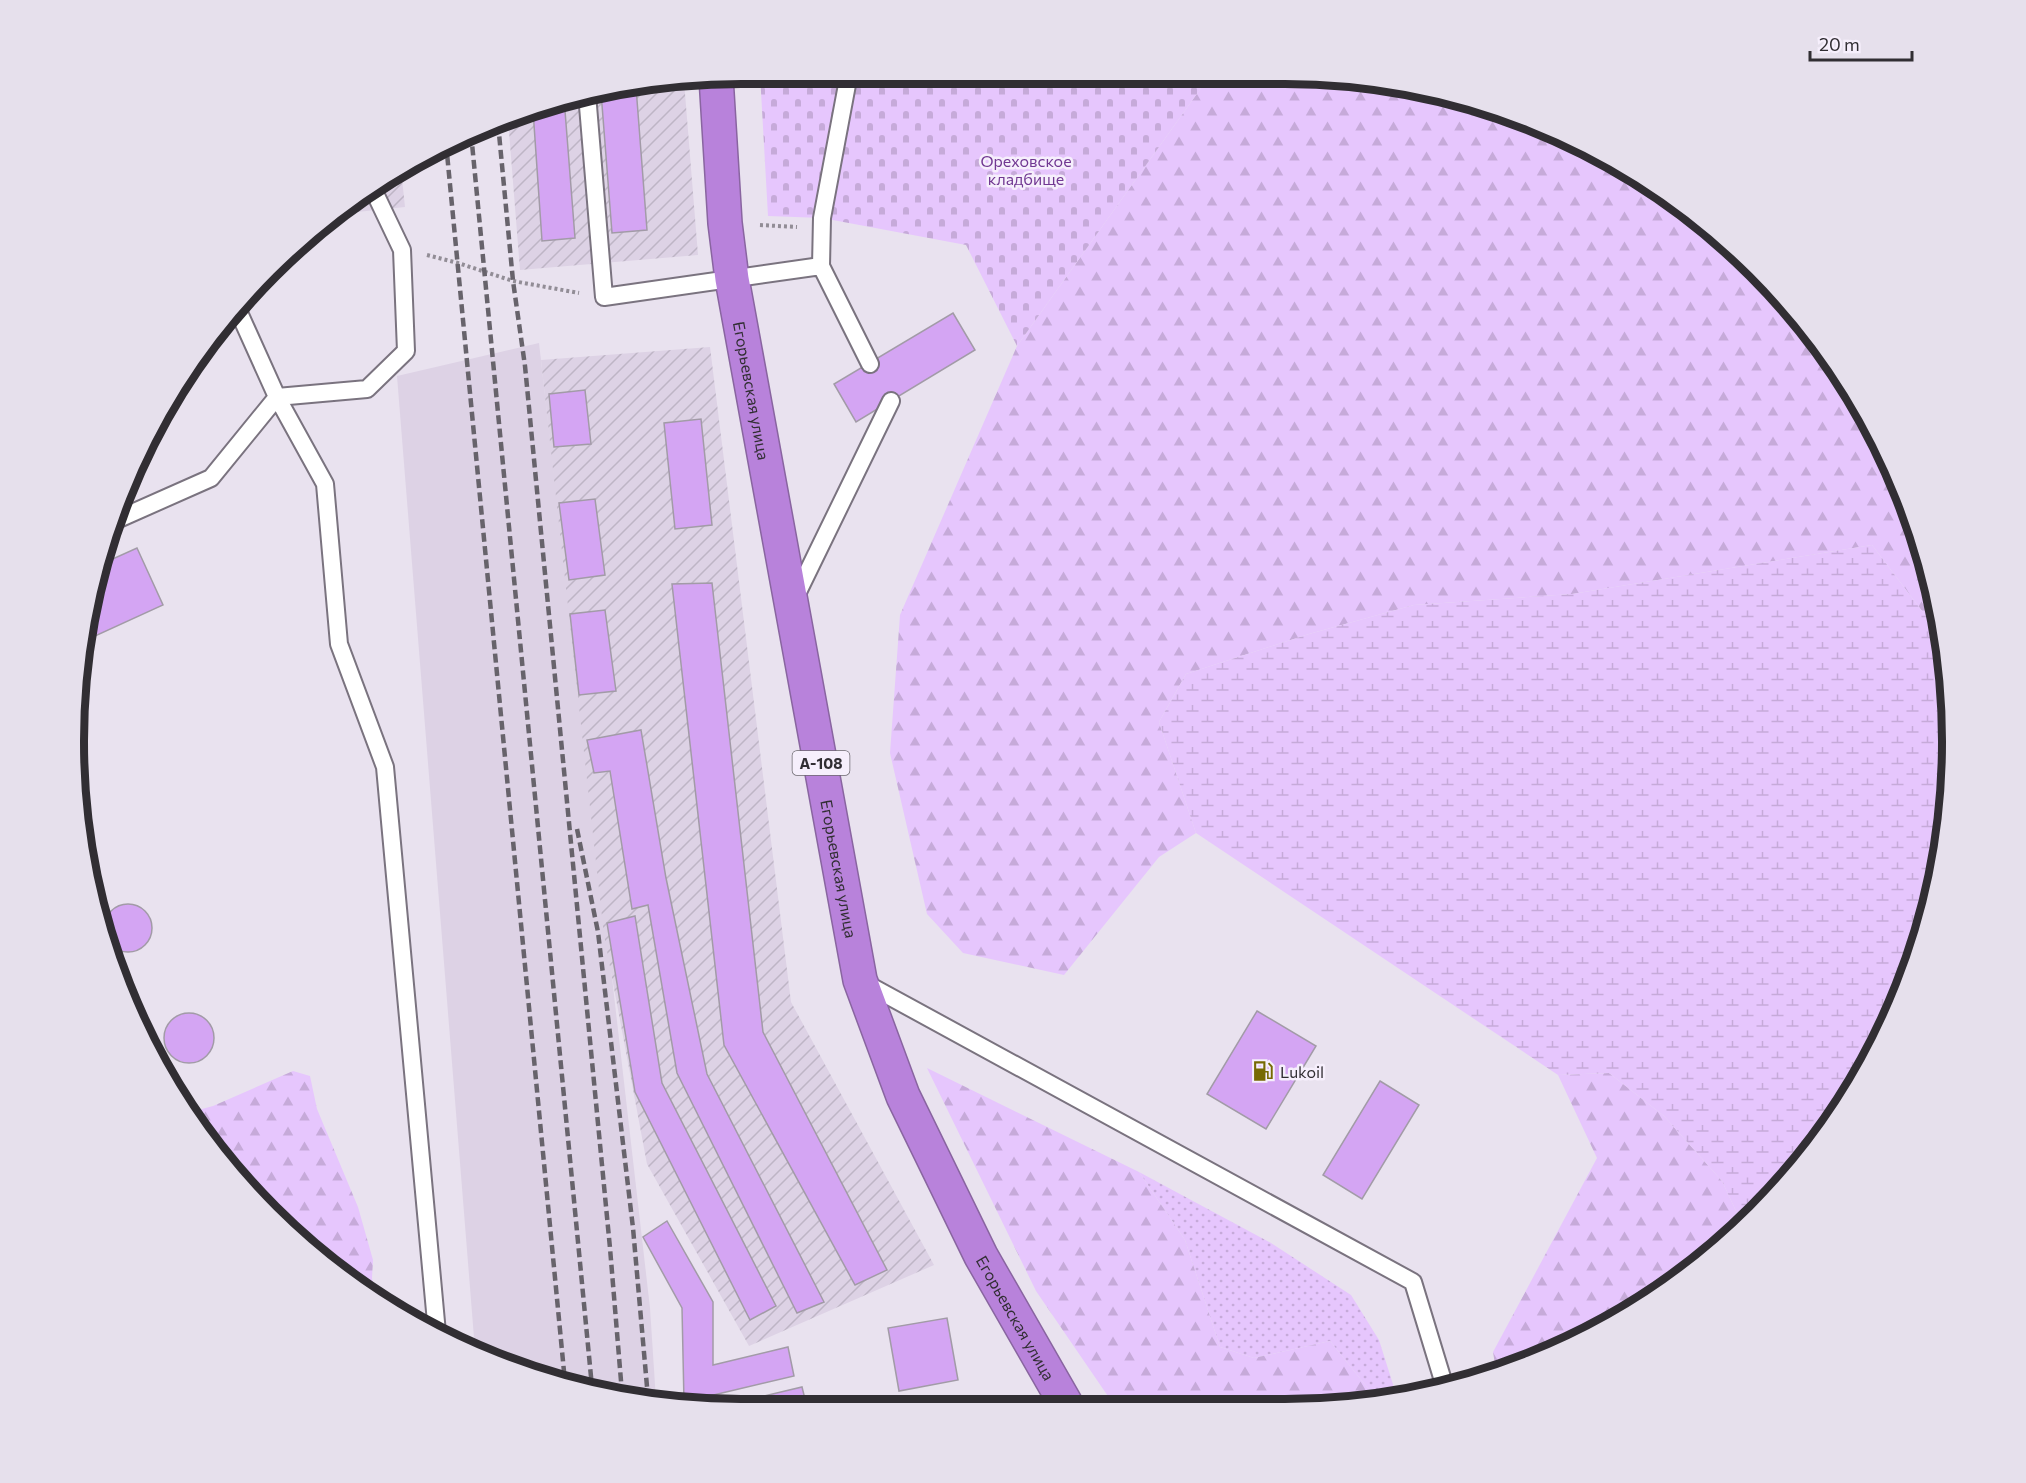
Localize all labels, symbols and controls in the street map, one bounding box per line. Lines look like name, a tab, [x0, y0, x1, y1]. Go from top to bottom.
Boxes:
scale bar	[1810, 24, 1912, 62]
text: 20 m	[1819, 33, 1860, 55]
park label: Ореховское кладбище	[980, 151, 1072, 188]
street label: Егорьевская улица	[730, 320, 774, 461]
road number: А-108	[792, 751, 850, 775]
street label: Егорьевская улица	[818, 798, 862, 939]
fuel station icon: Lukoil	[1251, 1059, 1275, 1083]
place label: Lukoil	[1280, 1062, 1324, 1081]
street label: Егорьевская улица	[973, 1252, 1060, 1383]

